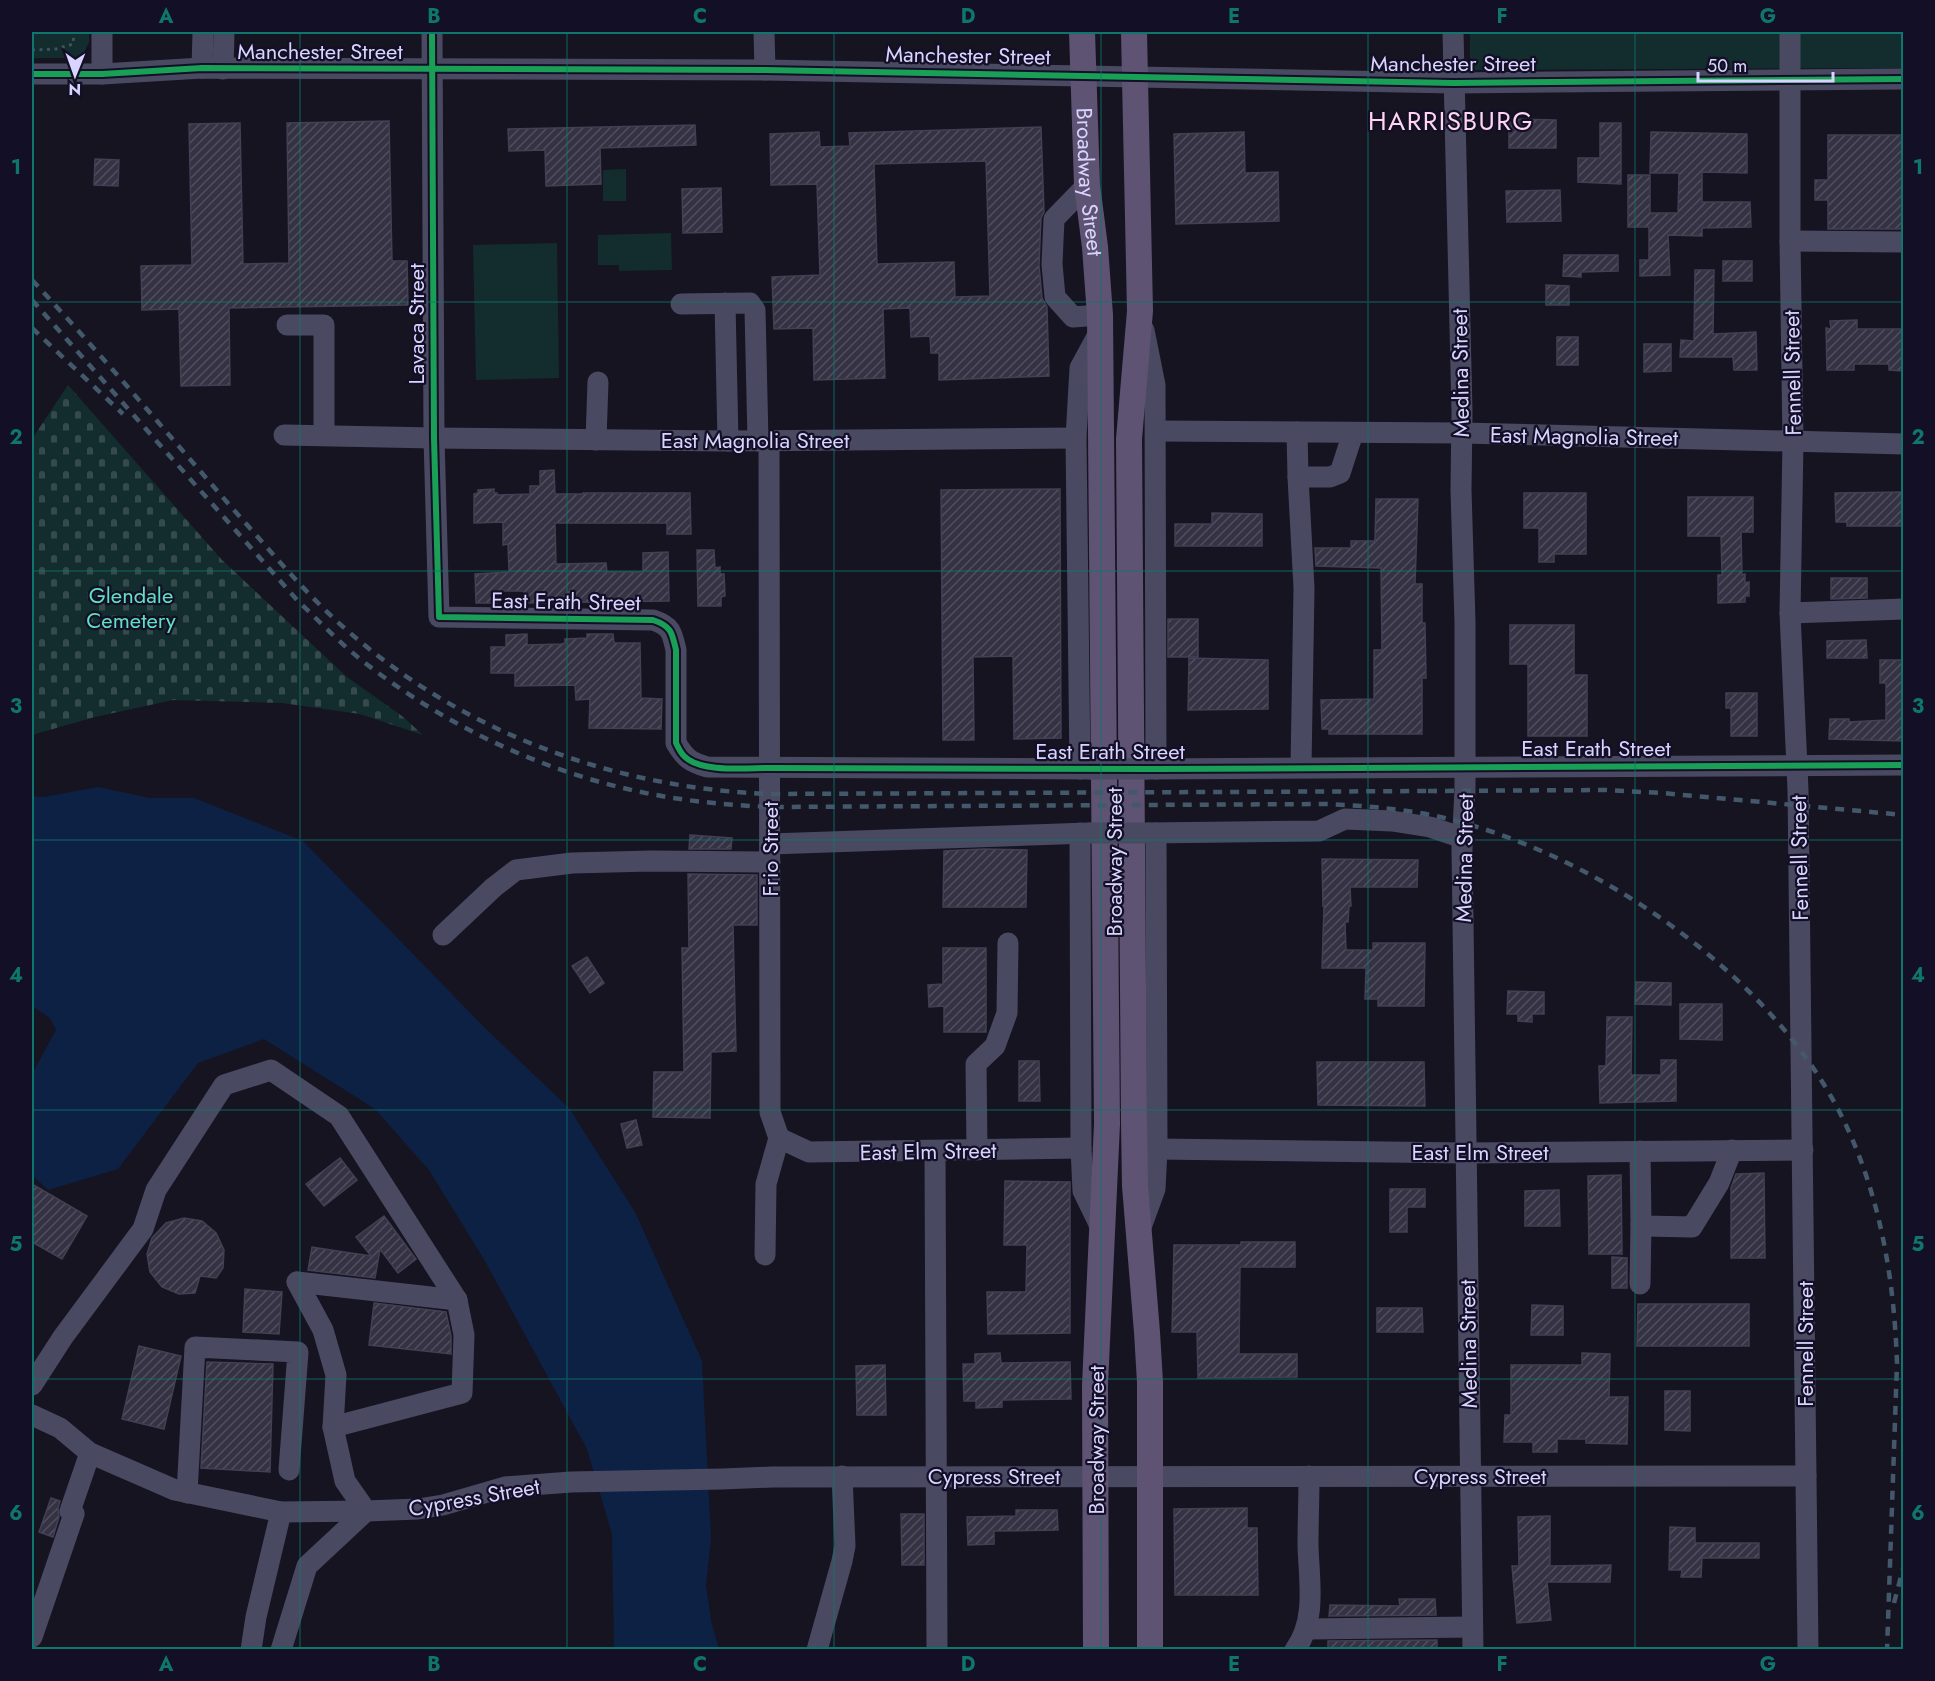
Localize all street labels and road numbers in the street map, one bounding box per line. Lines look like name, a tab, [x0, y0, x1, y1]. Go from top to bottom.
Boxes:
street label: Manchester Street	[237, 35, 403, 67]
street label: Manchester Street	[885, 38, 1052, 72]
street label: Manchester Street	[1370, 47, 1536, 79]
street label: Broadway Street	[1068, 107, 1112, 258]
street label: Lavaca Street	[400, 263, 432, 384]
street label: Medina Street	[1443, 308, 1477, 438]
street label: Fennell Street	[1775, 309, 1809, 436]
street label: East Magnolia Street	[1490, 418, 1679, 454]
street label: East Magnolia Street	[661, 424, 850, 456]
street label: East Erath Street	[491, 584, 642, 618]
street label: East Erath Street	[1521, 732, 1672, 764]
street label: East Erath Street	[1035, 735, 1186, 767]
street label: Broadway Street	[1098, 787, 1130, 936]
street label: Medina Street	[1447, 793, 1481, 923]
street label: Fennell Street	[1782, 794, 1816, 921]
street label: Frio Street	[754, 801, 786, 896]
street label: East Elm Street	[859, 1134, 997, 1168]
street label: East Elm Street	[1412, 1136, 1549, 1168]
street label: Medina Street	[1451, 1279, 1485, 1409]
street label: Fennell Street	[1789, 1281, 1821, 1407]
street label: Broadway Street	[1080, 1365, 1112, 1514]
street label: Cypress Street	[928, 1460, 1061, 1492]
street label: Cypress Street	[1414, 1460, 1547, 1492]
street label: Cypress Street	[406, 1470, 543, 1524]

